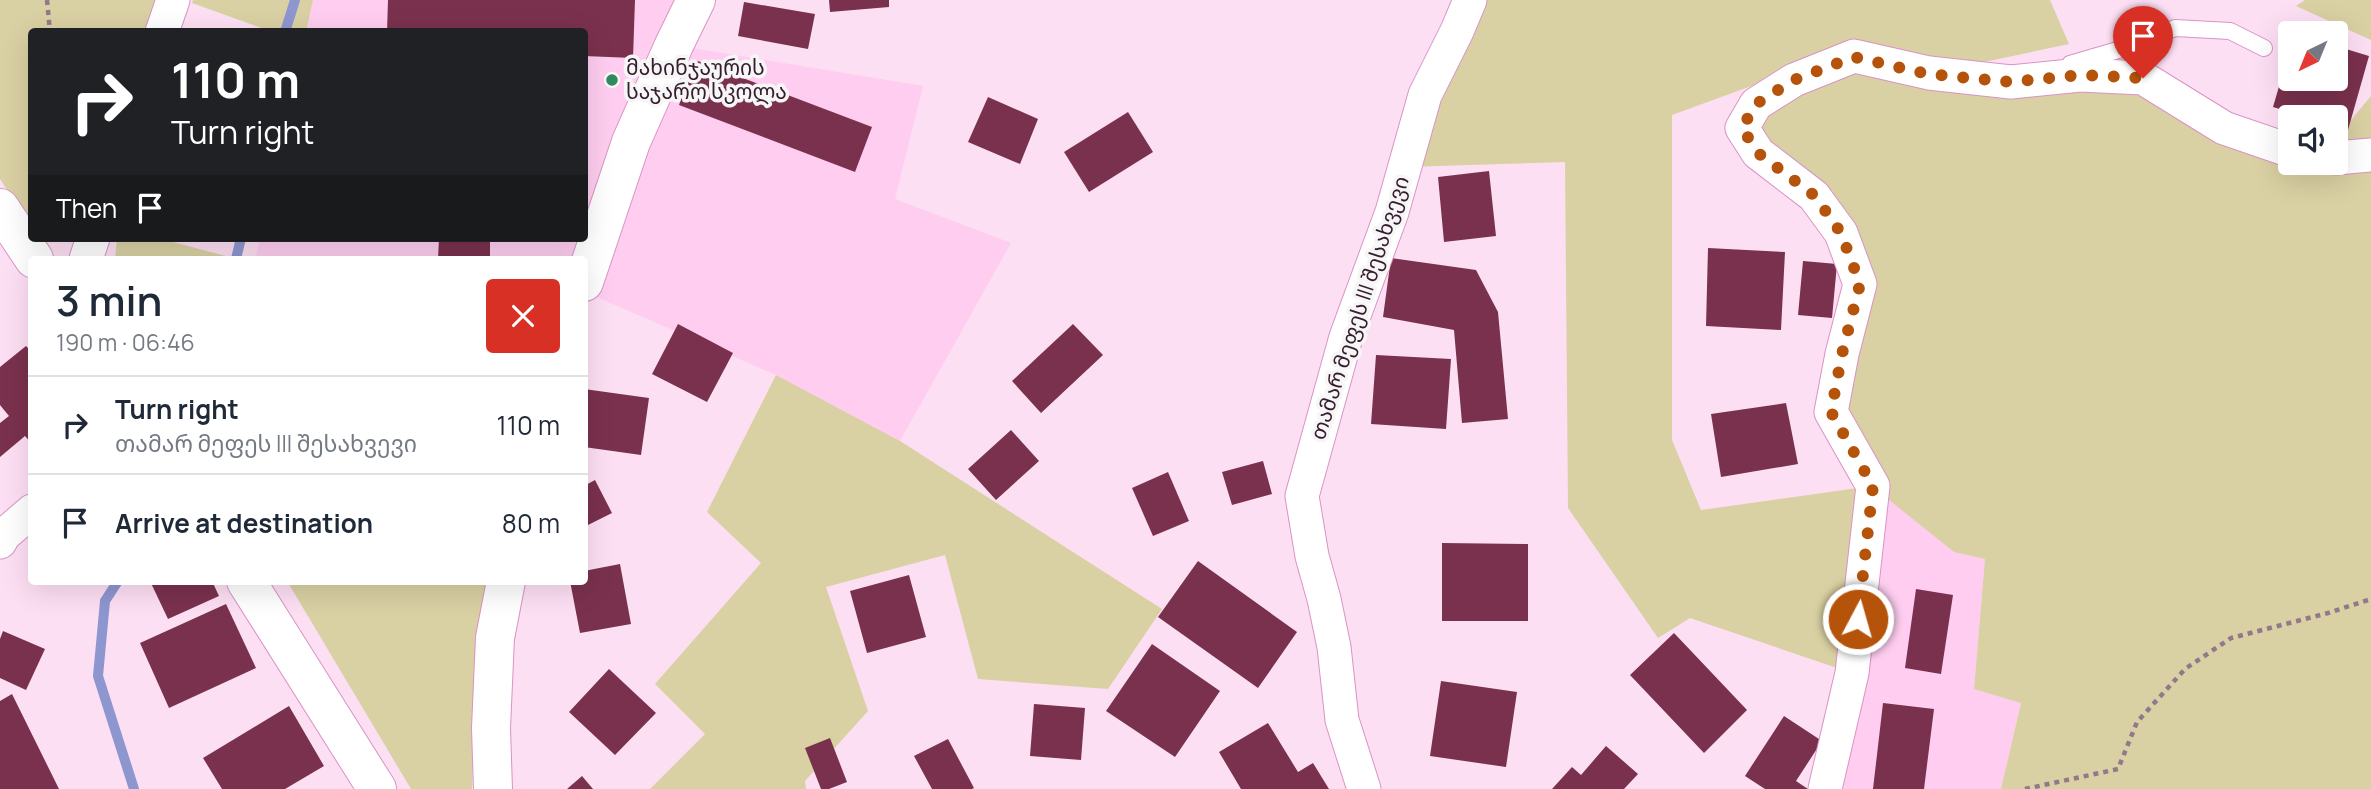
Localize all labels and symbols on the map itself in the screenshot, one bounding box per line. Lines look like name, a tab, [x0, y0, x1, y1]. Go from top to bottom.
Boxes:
pin	[2113, 6, 2173, 78]
north arrow	[2278, 21, 2348, 91]
place label: მახინჯაურის საჯარო სკოლა	[626, 53, 787, 105]
marker: მახინჯაურის საჯარო სკოლა	[604, 72, 620, 88]
street label: თამარ მეფეს III შესახვევი	[1303, 172, 1415, 443]
position arrow	[1821, 582, 1895, 656]

